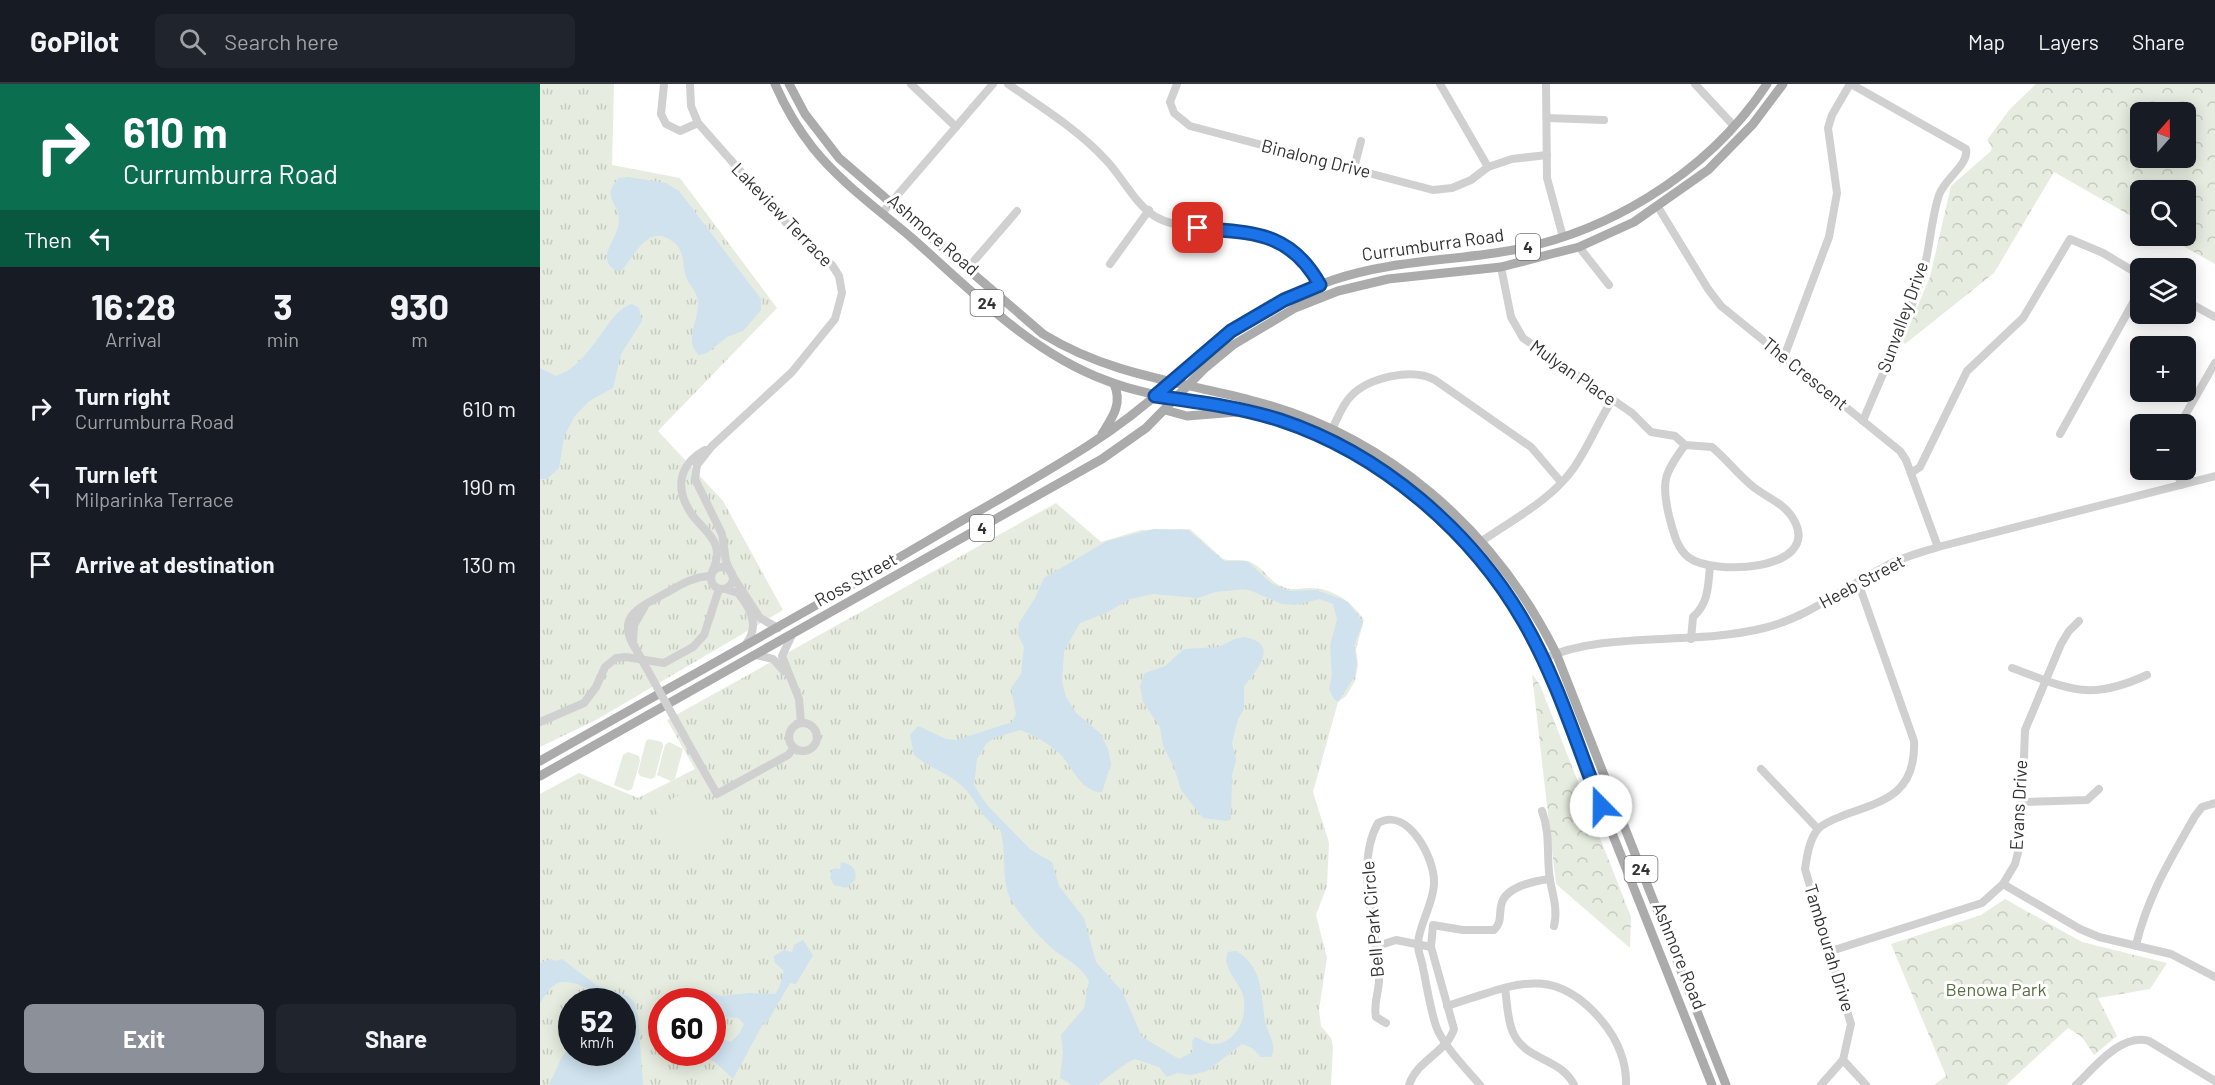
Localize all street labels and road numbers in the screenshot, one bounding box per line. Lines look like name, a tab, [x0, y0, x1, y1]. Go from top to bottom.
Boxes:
street label: Binalong Drive	[1259, 134, 1373, 182]
street label: Lakeview Terrace	[727, 158, 838, 271]
street label: Ashmore Road	[884, 189, 984, 280]
street label: Currumburra Road	[1360, 223, 1505, 265]
road number: 4	[1516, 234, 1540, 260]
street label: Sunvalley Drive	[1872, 258, 1932, 375]
road number: 24	[970, 290, 1004, 316]
street label: The Crescent	[1758, 332, 1853, 414]
street label: Mulyan Place	[1526, 334, 1621, 410]
road number: 4	[970, 515, 994, 541]
street label: Ross Street	[811, 548, 900, 611]
street label: Heeb Street	[1815, 549, 1908, 613]
street label: Evans Drive	[2005, 759, 2031, 851]
road number: 24	[1624, 856, 1658, 882]
street label: Bell Park Circle	[1356, 860, 1388, 978]
street label: Tambourah Drive	[1800, 881, 1860, 1014]
street label: Ashmore Road	[1649, 899, 1711, 1012]

